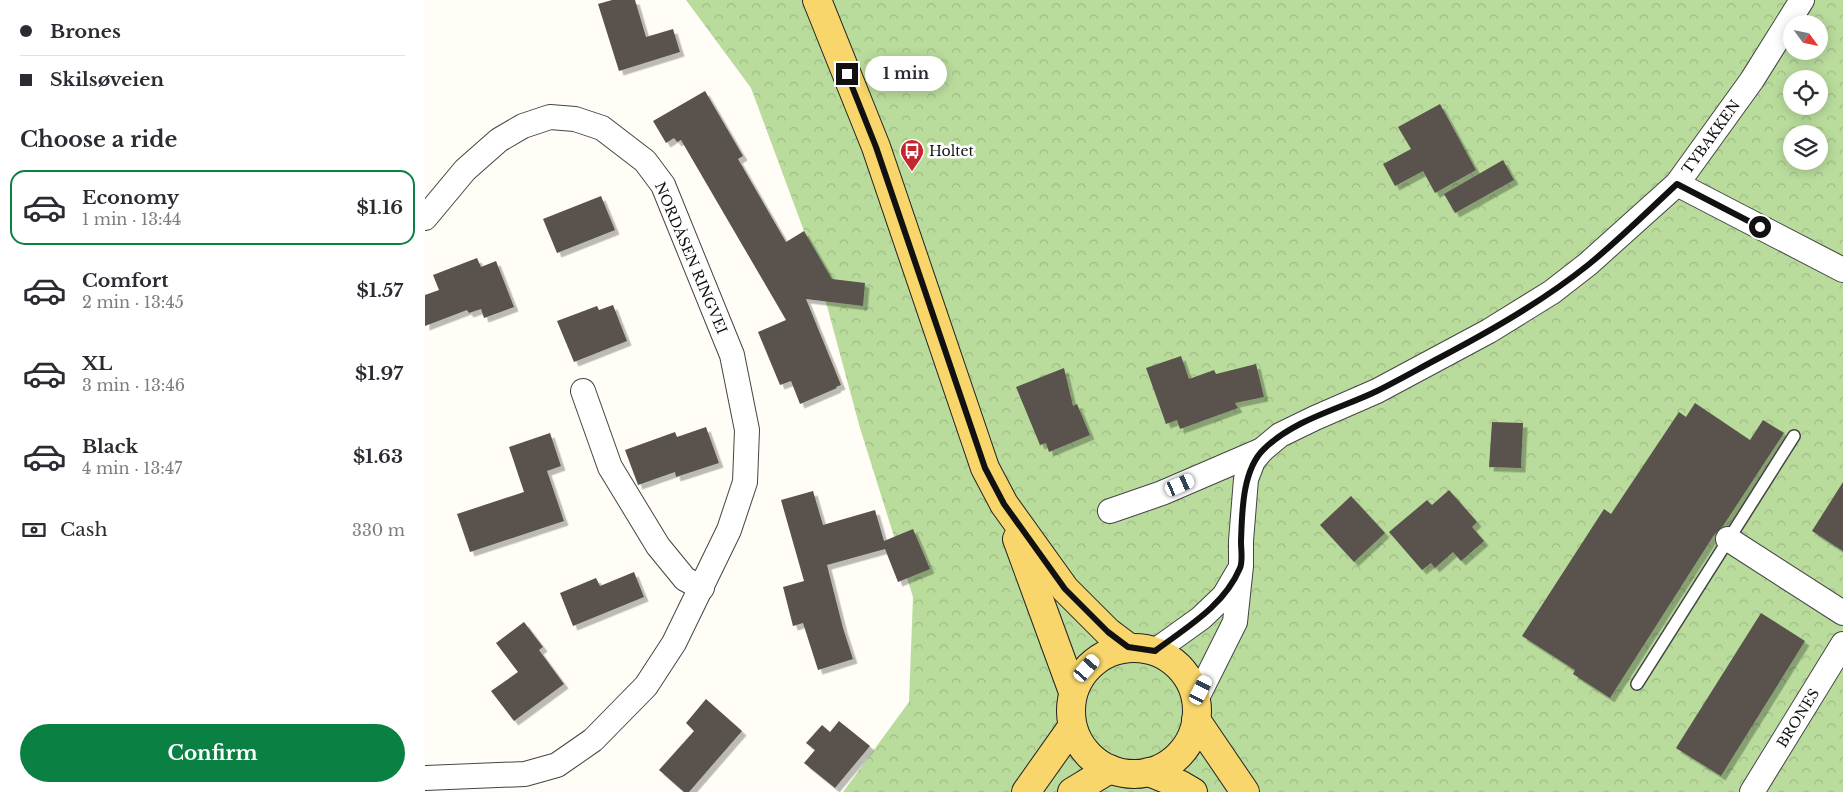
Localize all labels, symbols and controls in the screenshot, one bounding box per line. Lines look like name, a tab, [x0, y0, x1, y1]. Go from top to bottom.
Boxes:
north arrow	[1783, 15, 1827, 60]
map controls	[1783, 15, 1828, 170]
text: Brones	[50, 20, 121, 43]
callout: 1 min	[865, 56, 947, 92]
route end	[836, 63, 858, 85]
text: 1 min	[883, 63, 929, 83]
text: Skilsøveien	[50, 68, 164, 91]
button: locate	[1783, 70, 1828, 115]
street label: TYBAKKEN	[1678, 96, 1744, 178]
button: layers	[1783, 125, 1828, 170]
text: Choose a ride	[20, 126, 177, 153]
bus stop icon: Holtet	[899, 138, 925, 172]
place label: Holtet	[929, 142, 975, 160]
street label: NORDÅSEN RINGVEI	[651, 179, 731, 337]
icon: car	[22, 185, 67, 230]
text: Economy	[82, 186, 179, 209]
text: $1.16	[356, 196, 403, 219]
text: 1 min · 13:44	[82, 209, 181, 229]
route start	[1749, 216, 1771, 238]
icon: car	[22, 268, 67, 313]
text: Comfort	[82, 269, 169, 292]
text: $1.57	[356, 279, 403, 302]
text: 2 min · 13:45	[82, 292, 184, 312]
icon: car	[22, 351, 67, 396]
text: XL	[82, 352, 112, 375]
text: $1.97	[355, 362, 403, 385]
text: 3 min · 13:46	[82, 375, 185, 395]
icon: car	[22, 434, 67, 479]
text: Black	[82, 435, 138, 458]
text: $1.63	[353, 445, 403, 468]
text: 4 min · 13:47	[82, 458, 182, 478]
car	[1163, 472, 1196, 498]
icon: cash	[20, 516, 48, 544]
text: Cash	[60, 518, 107, 541]
text: 330 m	[352, 520, 405, 540]
car	[1071, 652, 1102, 684]
car	[1187, 673, 1214, 707]
street label: BRONES	[1773, 685, 1823, 751]
button: Confirm	[20, 724, 405, 782]

